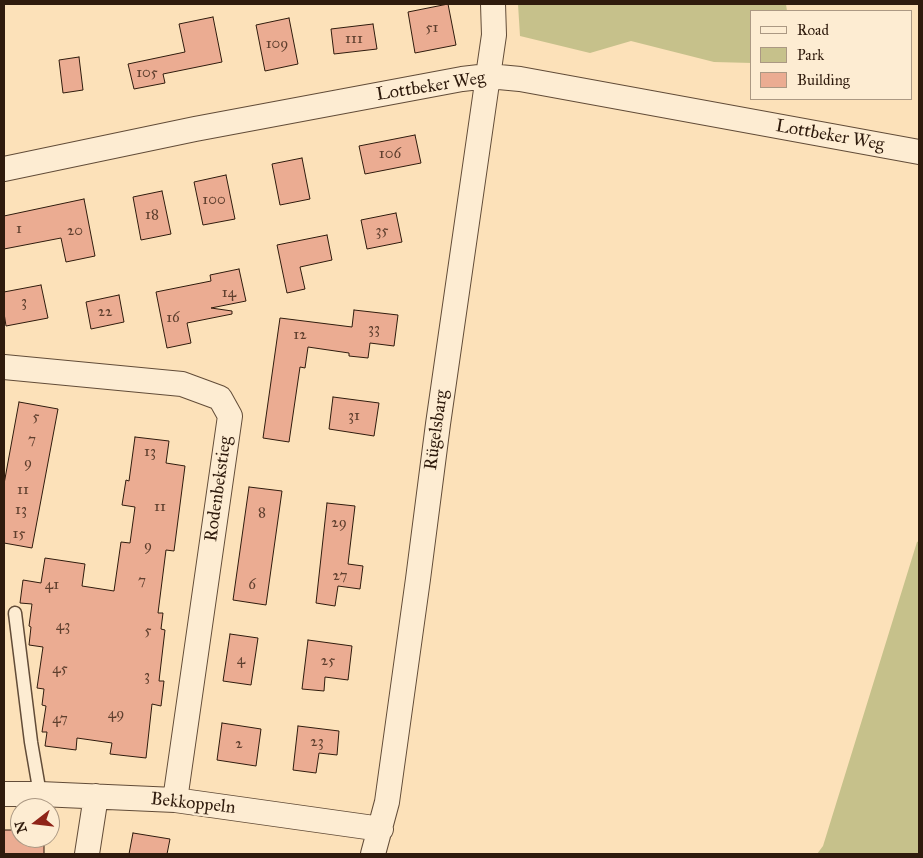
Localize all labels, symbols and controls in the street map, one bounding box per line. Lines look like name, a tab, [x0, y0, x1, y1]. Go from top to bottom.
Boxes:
legend	[750, 10, 913, 100]
house number: 51	[426, 19, 438, 37]
text: Road	[797, 21, 829, 39]
house number: 111	[345, 30, 363, 48]
house number: 109	[266, 35, 288, 53]
text: Park	[797, 46, 824, 64]
house number: 105	[136, 64, 158, 82]
street label: Lottbeker Weg	[375, 68, 487, 106]
text: Building	[797, 71, 850, 89]
street label: Lottbeker Weg	[774, 116, 886, 156]
house number: 106	[379, 145, 401, 163]
house number: 100	[202, 191, 226, 209]
house number: 18	[145, 206, 159, 224]
house number: 1	[16, 220, 22, 238]
house number: 20	[67, 222, 83, 240]
house number: 35	[376, 222, 388, 240]
house number: 14	[222, 284, 236, 302]
house number: 3	[21, 293, 27, 311]
house number: 22	[98, 303, 112, 321]
house number: 16	[166, 309, 180, 327]
house number: 33	[368, 320, 380, 338]
house number: 12	[293, 326, 307, 344]
street label: Rügelsbarg	[421, 388, 453, 472]
house number: 31	[348, 407, 360, 425]
house number: 5	[33, 408, 39, 426]
house number: 7	[28, 431, 36, 449]
street label: Rodenbekstieg	[201, 435, 237, 543]
house number: 13	[144, 443, 156, 461]
house number: 9	[24, 454, 32, 472]
house number: 11	[17, 481, 29, 499]
house number: 11	[154, 498, 166, 516]
house number: 13	[15, 501, 27, 519]
house number: 8	[258, 504, 266, 522]
house number: 29	[331, 514, 347, 532]
house number: 15	[13, 525, 25, 543]
house number: 9	[144, 537, 152, 555]
house number: 27	[332, 567, 348, 585]
house number: 7	[138, 572, 146, 590]
house number: 41	[45, 576, 59, 594]
house number: 6	[248, 576, 256, 594]
house number: 43	[56, 617, 70, 635]
house number: 5	[145, 622, 151, 640]
house number: 4	[237, 651, 245, 669]
house number: 25	[321, 652, 335, 670]
house number: 45	[52, 660, 68, 678]
house number: 3	[144, 667, 150, 685]
house number: 49	[108, 705, 124, 723]
house number: 47	[52, 710, 68, 728]
house number: 23	[310, 733, 324, 751]
house number: 2	[235, 735, 243, 753]
street label: Bekkoppeln	[150, 789, 236, 819]
north arrow	[10, 798, 60, 848]
text: N	[11, 819, 31, 835]

